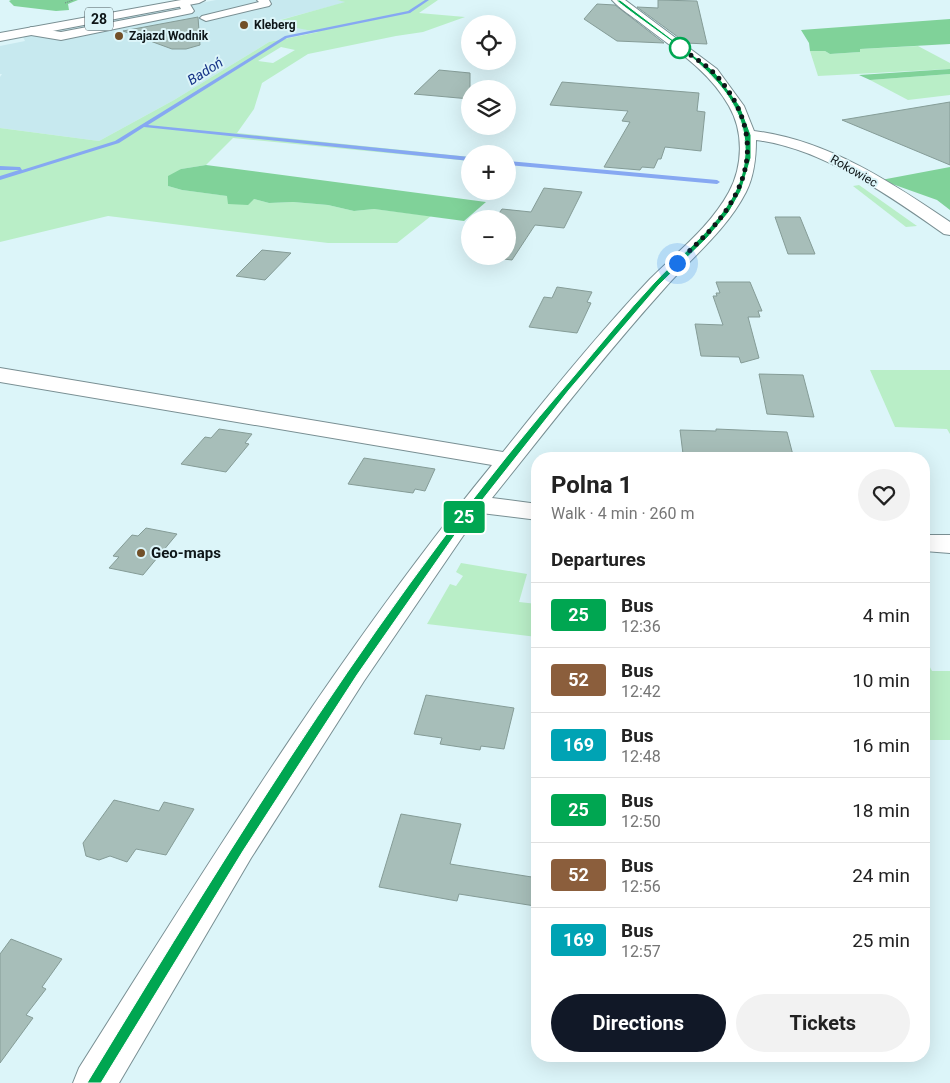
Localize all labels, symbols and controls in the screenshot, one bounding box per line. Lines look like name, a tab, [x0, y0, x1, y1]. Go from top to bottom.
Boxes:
road number: 28	[85, 8, 113, 30]
map controls	[461, 15, 516, 265]
button: locate	[461, 15, 516, 70]
place label: Kleberg	[254, 18, 296, 32]
marker: Kleberg	[238, 19, 250, 31]
place label: Zajazd Wodnik	[129, 29, 209, 43]
marker: Zajazd Wodnik	[113, 30, 125, 42]
unlabelled marker	[669, 37, 691, 59]
water label: Badoń	[184, 54, 226, 88]
button: layers	[461, 80, 516, 135]
button: +	[461, 145, 516, 200]
street label: Rokowiec	[828, 152, 880, 190]
button: −	[461, 210, 516, 265]
your location	[665, 251, 690, 276]
button: heart	[858, 469, 910, 521]
text: Polna 1	[551, 471, 632, 499]
line badge: 25	[442, 501, 486, 533]
text: Walk · 4 min · 260 m	[551, 504, 695, 523]
text: 25	[454, 506, 474, 527]
place label: Geo-maps	[151, 544, 221, 562]
marker: Geo-maps	[135, 547, 147, 559]
text: Departures	[551, 548, 646, 571]
text: Bus	[621, 594, 654, 617]
text: 25	[568, 604, 589, 625]
text: 4 min	[863, 604, 910, 627]
text: 12:36	[621, 617, 661, 636]
text: Bus	[621, 659, 654, 682]
text: 52	[568, 669, 589, 690]
text: 10 min	[852, 669, 910, 692]
text: 12:42	[621, 682, 661, 701]
text: Bus	[621, 724, 654, 747]
text: 169	[563, 734, 594, 755]
text: 16 min	[852, 734, 910, 757]
text: 12:48	[621, 747, 661, 766]
text: Bus	[621, 789, 654, 812]
text: 25	[568, 799, 589, 820]
text: 18 min	[852, 799, 910, 822]
text: 12:50	[621, 812, 661, 831]
text: Bus	[621, 854, 654, 877]
text: 52	[568, 864, 589, 885]
text: 24 min	[852, 864, 910, 887]
text: 12:56	[621, 877, 661, 896]
text: Bus	[621, 919, 654, 942]
text: 169	[563, 929, 594, 950]
text: 25 min	[852, 929, 910, 952]
text: 12:57	[621, 942, 661, 961]
button: Directions	[551, 994, 726, 1052]
button: Tickets	[736, 994, 910, 1052]

